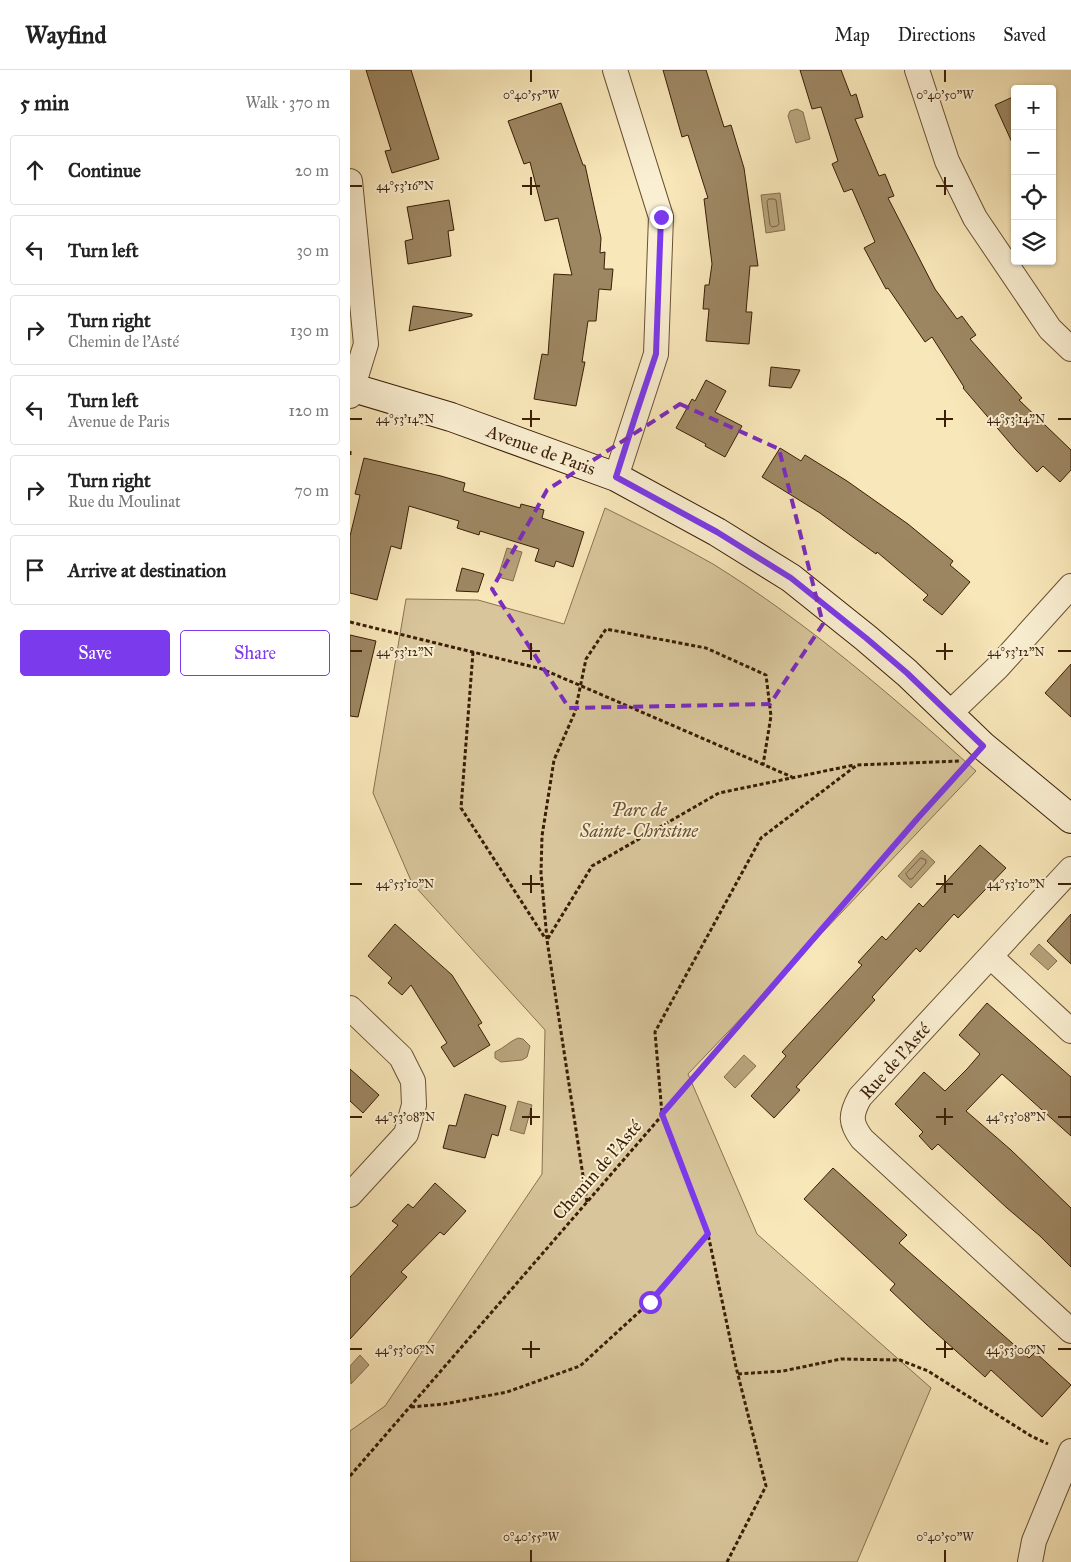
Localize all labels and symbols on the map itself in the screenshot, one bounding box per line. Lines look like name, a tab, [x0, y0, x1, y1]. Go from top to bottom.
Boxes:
text: 0°40'55"W	[503, 88, 560, 102]
text: 0°40'50"W	[916, 88, 974, 102]
text: 44°53'16"N	[376, 179, 434, 193]
route end	[650, 206, 673, 229]
text: 44°53'14"N	[376, 412, 434, 426]
text: 44°53'14"N	[987, 412, 1045, 426]
street label: Avenue de Paris	[483, 420, 598, 480]
text: 44°53'12"N	[376, 645, 434, 659]
text: 44°53'12"N	[987, 645, 1045, 659]
park label: Parc de Sainte-Christine	[579, 799, 699, 842]
text: 44°53'10"N	[376, 877, 434, 891]
text: 44°53'10"N	[987, 877, 1045, 891]
street label: Rue de l'Asté	[855, 1018, 935, 1104]
text: 44°53'08"N	[375, 1110, 435, 1124]
text: 44°53'08"N	[986, 1110, 1046, 1124]
street label: Chemin de l'Asté	[548, 1115, 647, 1224]
route start	[639, 1291, 662, 1314]
text: 44°53'06"N	[375, 1343, 435, 1357]
text: 44°53'06"N	[986, 1343, 1046, 1357]
text: 0°40'55"W	[503, 1530, 560, 1544]
text: 0°40'50"W	[916, 1530, 974, 1544]

